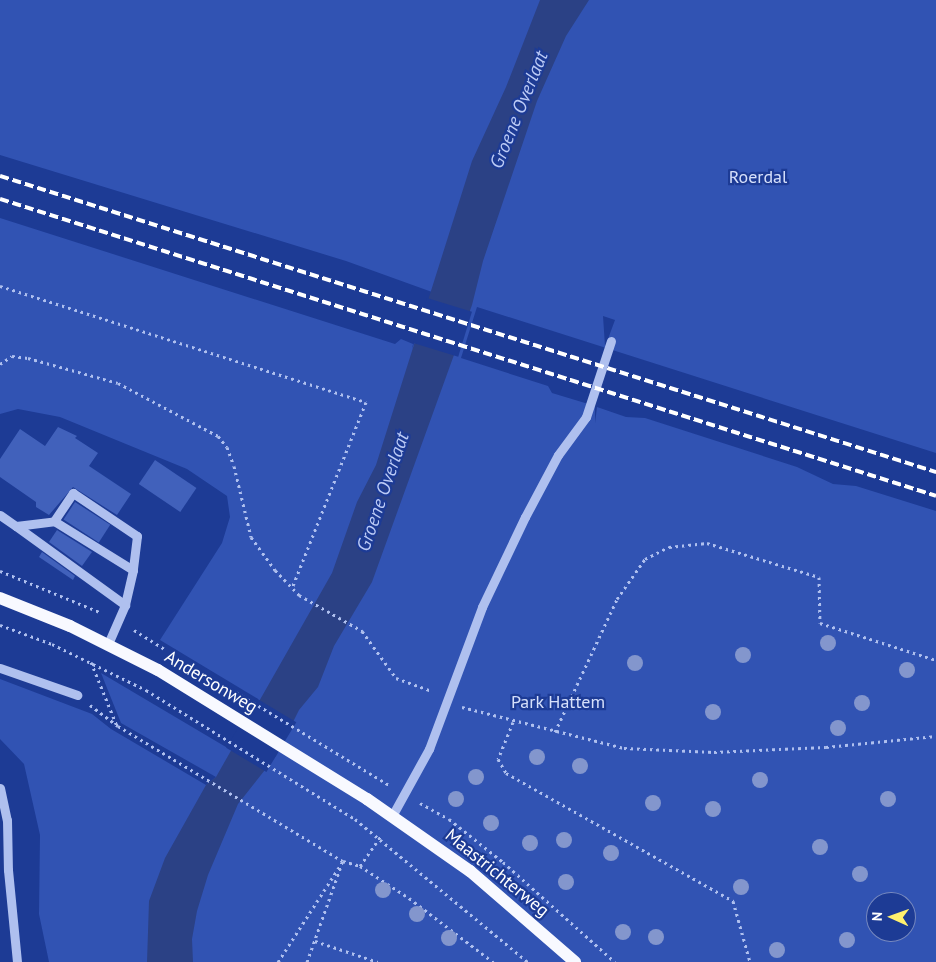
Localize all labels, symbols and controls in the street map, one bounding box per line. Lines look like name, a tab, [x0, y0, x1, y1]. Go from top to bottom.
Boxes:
water label: Groene Overlaat	[485, 48, 553, 172]
park label: Roerdal	[729, 166, 787, 188]
water label: Groene Overlaat	[352, 429, 414, 555]
street label: Andersonweg	[161, 646, 261, 718]
park label: Park Hattem	[511, 691, 605, 713]
street label: Maastrichterweg	[441, 824, 553, 922]
north arrow	[866, 892, 916, 942]
text: N	[868, 912, 886, 921]

